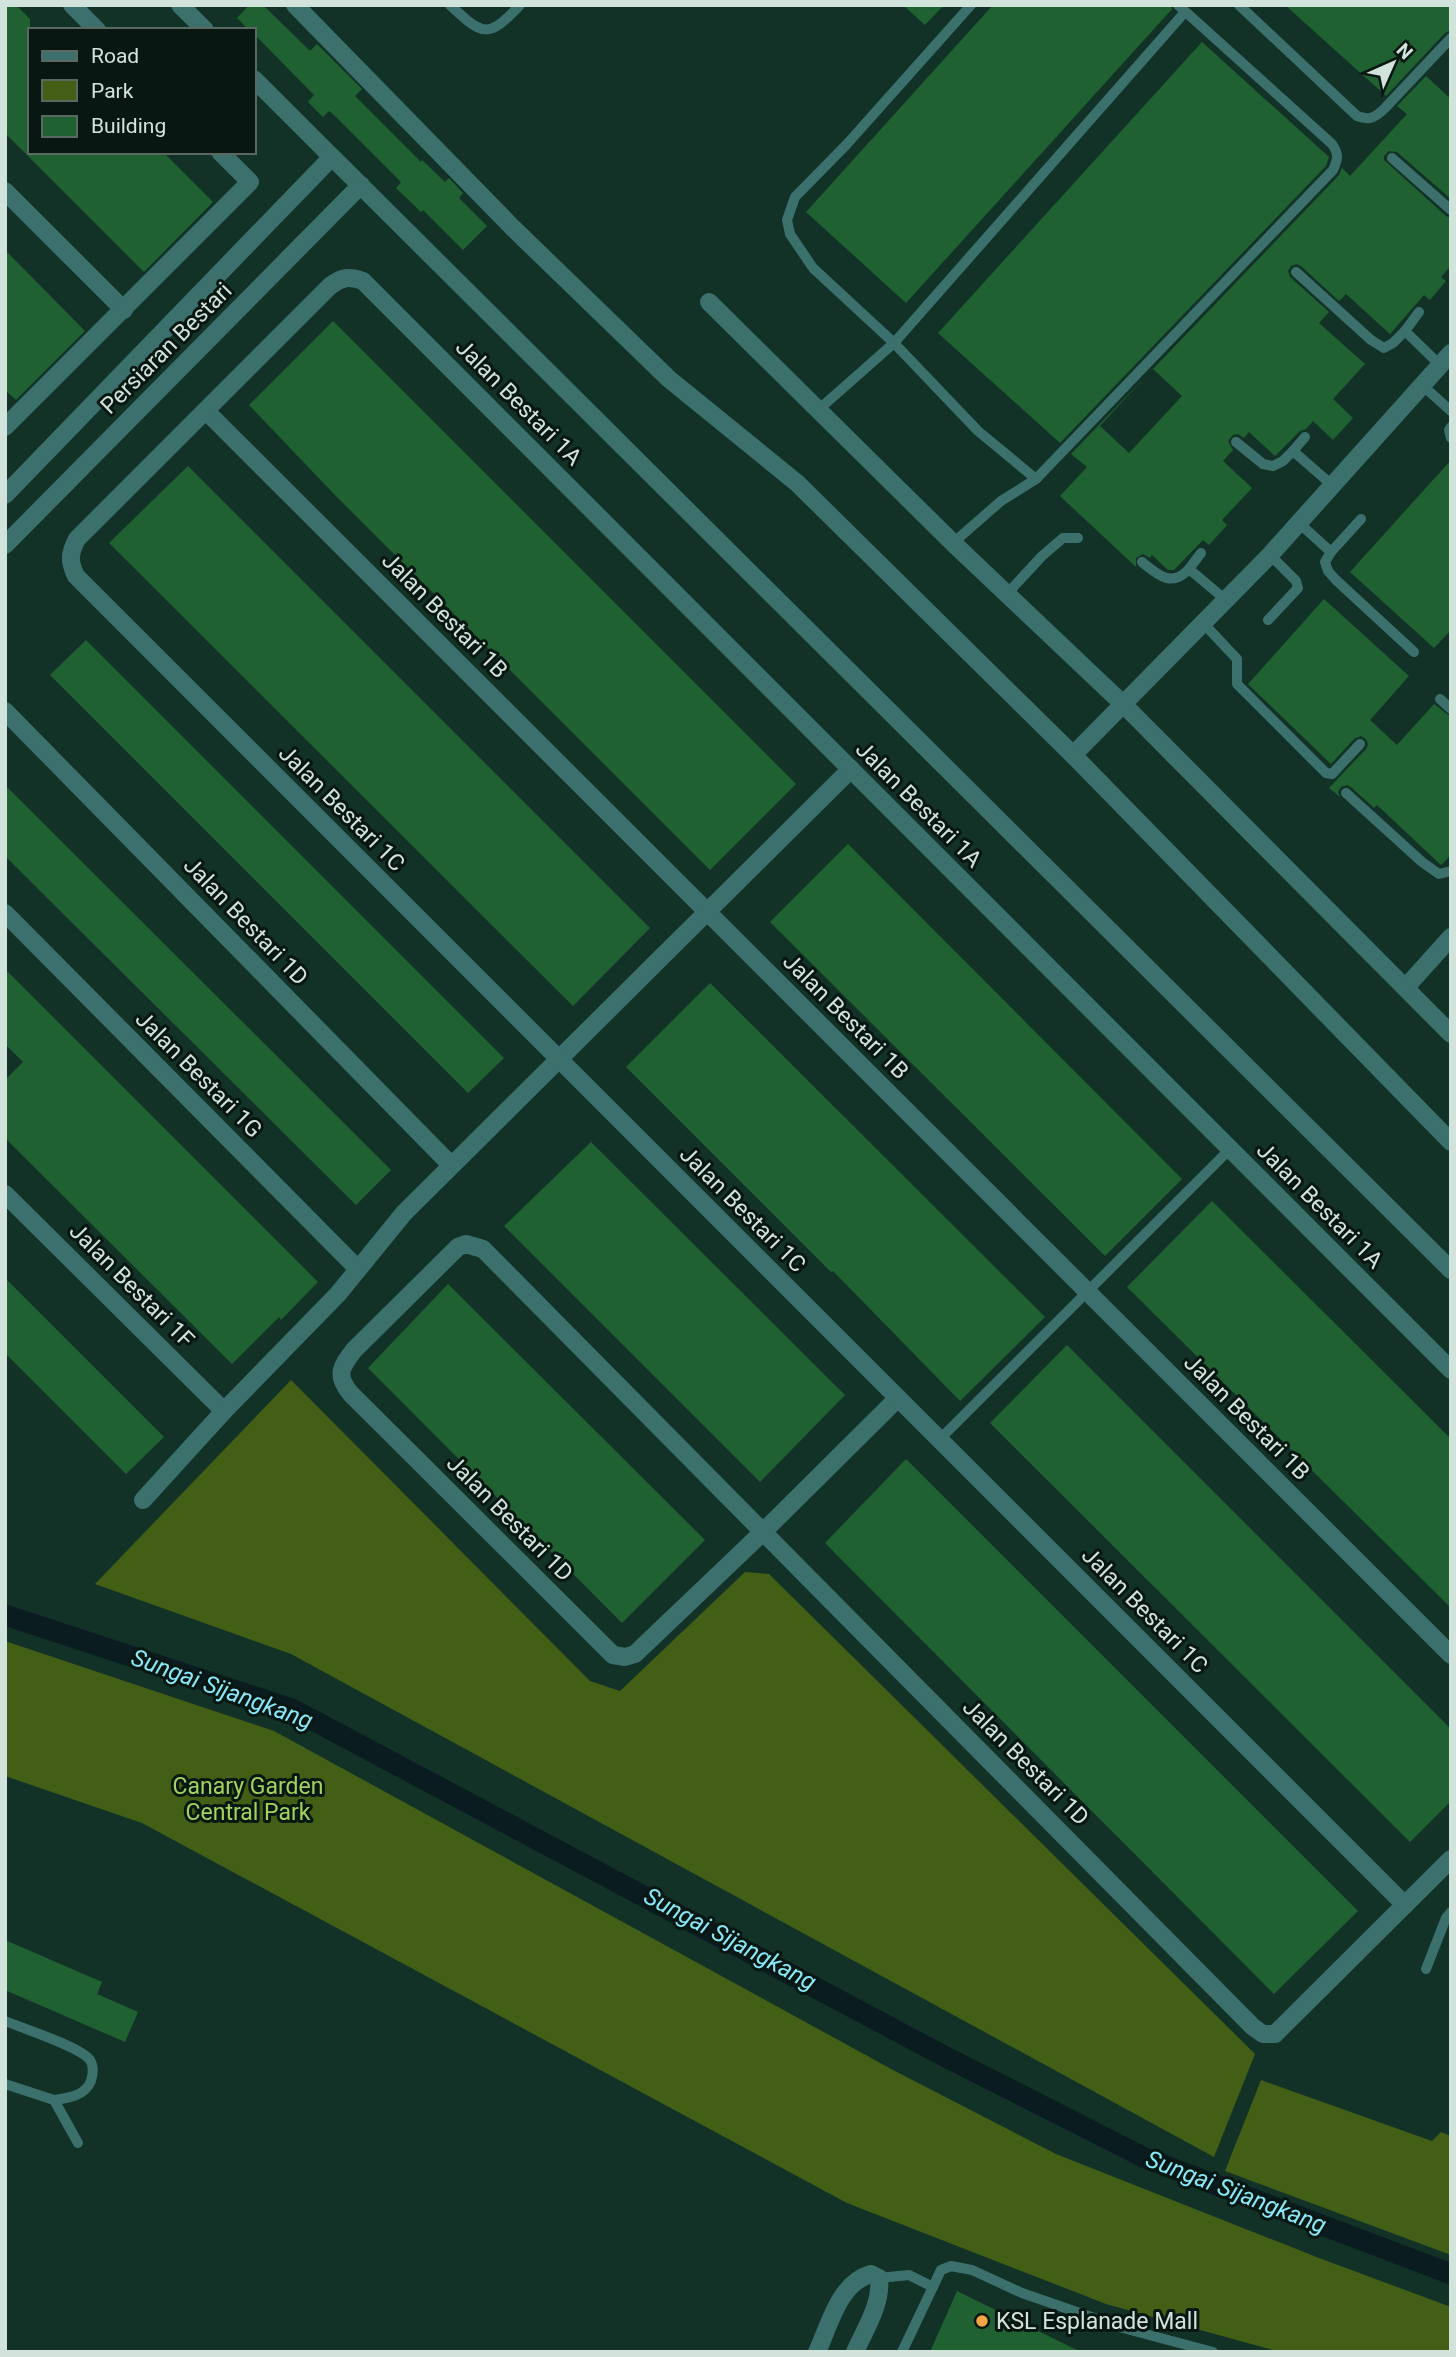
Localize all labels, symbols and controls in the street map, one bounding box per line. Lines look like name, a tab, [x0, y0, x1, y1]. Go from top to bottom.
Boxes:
legend	[28, 28, 256, 154]
north arrow	[1358, 28, 1428, 98]
text: N	[1392, 38, 1418, 64]
text: Road	[91, 44, 139, 68]
text: Park	[91, 79, 134, 103]
text: Building	[91, 114, 166, 138]
street label: Persiaran Bestari	[95, 277, 238, 420]
street label: Jalan Bestari 1A	[450, 334, 587, 471]
street label: Jalan Bestari 1B	[376, 547, 513, 684]
street label: Jalan Bestari 1A	[850, 736, 987, 873]
street label: Jalan Bestari 1C	[273, 740, 410, 877]
street label: Jalan Bestari 1D	[178, 852, 313, 991]
street label: Jalan Bestari 1B	[777, 948, 914, 1085]
street label: Jalan Bestari 1G	[130, 1005, 268, 1143]
street label: Jalan Bestari 1A	[1251, 1137, 1388, 1274]
street label: Jalan Bestari 1C	[674, 1141, 811, 1278]
street label: Jalan Bestari 1F	[64, 1218, 200, 1353]
street label: Jalan Bestari 1B	[1178, 1349, 1315, 1486]
street label: Jalan Bestari 1D	[441, 1450, 578, 1587]
street label: Jalan Bestari 1C	[1076, 1542, 1213, 1679]
water label: Sungai Sijangkang	[128, 1643, 316, 1735]
street label: Jalan Bestari 1D	[957, 1694, 1094, 1831]
park label: Canary Garden Central Park	[173, 1773, 323, 1826]
water label: Sungai Sijangkang	[639, 1882, 821, 1996]
water label: Sungai Sijangkang	[1142, 2145, 1330, 2239]
place label: KSL Esplanade Mall	[996, 2308, 1198, 2335]
marker: KSL Esplanade Mall	[974, 2313, 990, 2329]

